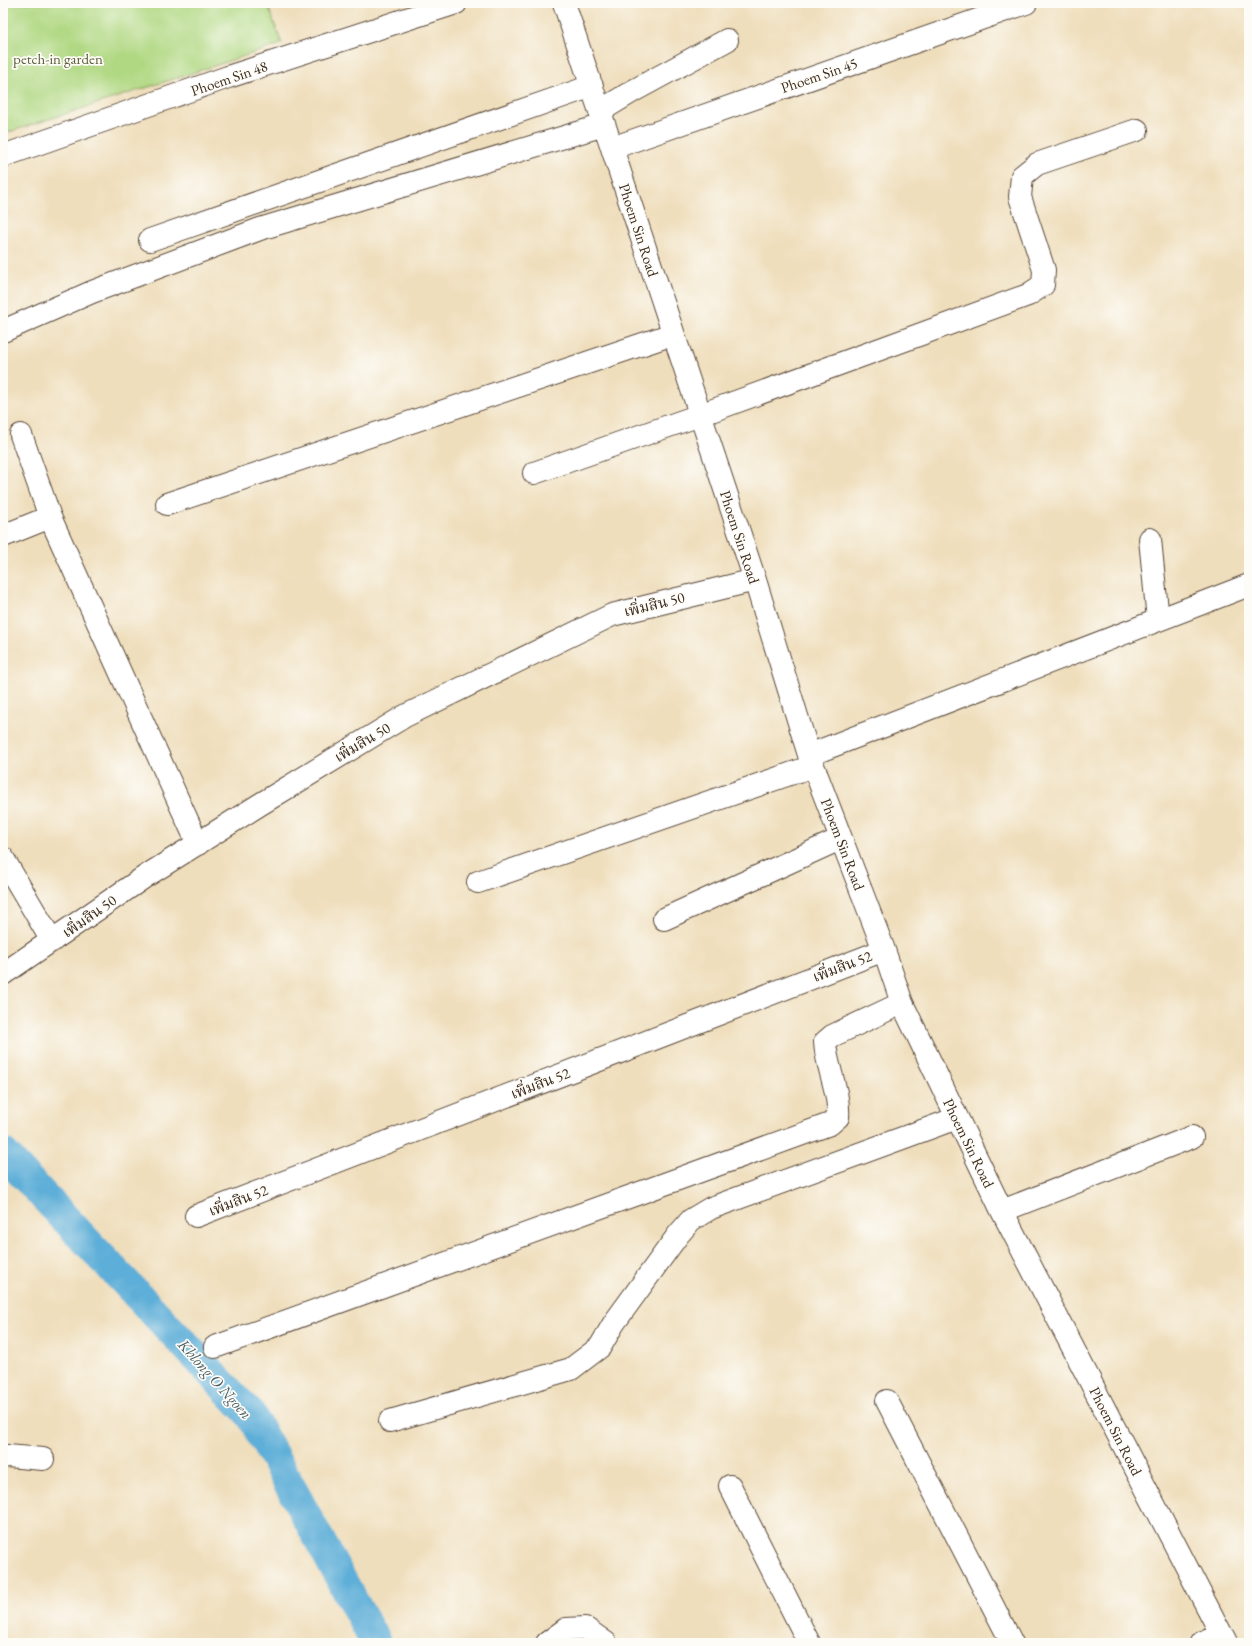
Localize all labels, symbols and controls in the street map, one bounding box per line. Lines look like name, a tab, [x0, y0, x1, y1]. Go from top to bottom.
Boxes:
park label: petch-in garden	[13, 49, 103, 68]
street label: Phoem Sin 45	[778, 53, 860, 97]
street label: Phoem Sin 48	[188, 56, 270, 100]
street label: Phoem Sin Road	[615, 181, 663, 279]
street label: Phoem Sin Road	[716, 488, 764, 586]
street label: เพิ่มสิน 50	[621, 587, 686, 621]
street label: เพิ่มสิน 50	[330, 717, 394, 766]
street label: Phoem Sin Road	[817, 795, 869, 893]
street label: เพิ่มสิน 50	[58, 890, 120, 942]
street label: เพิ่มสิน 52	[809, 945, 875, 986]
street label: เพิ่มสิน 52	[507, 1062, 573, 1103]
street label: Phoem Sin Road	[939, 1095, 999, 1191]
street label: เพิ่มสิน 52	[205, 1179, 271, 1220]
water label: Khlong O Ngoen	[173, 1334, 257, 1424]
street label: Phoem Sin Road	[1086, 1384, 1147, 1479]

